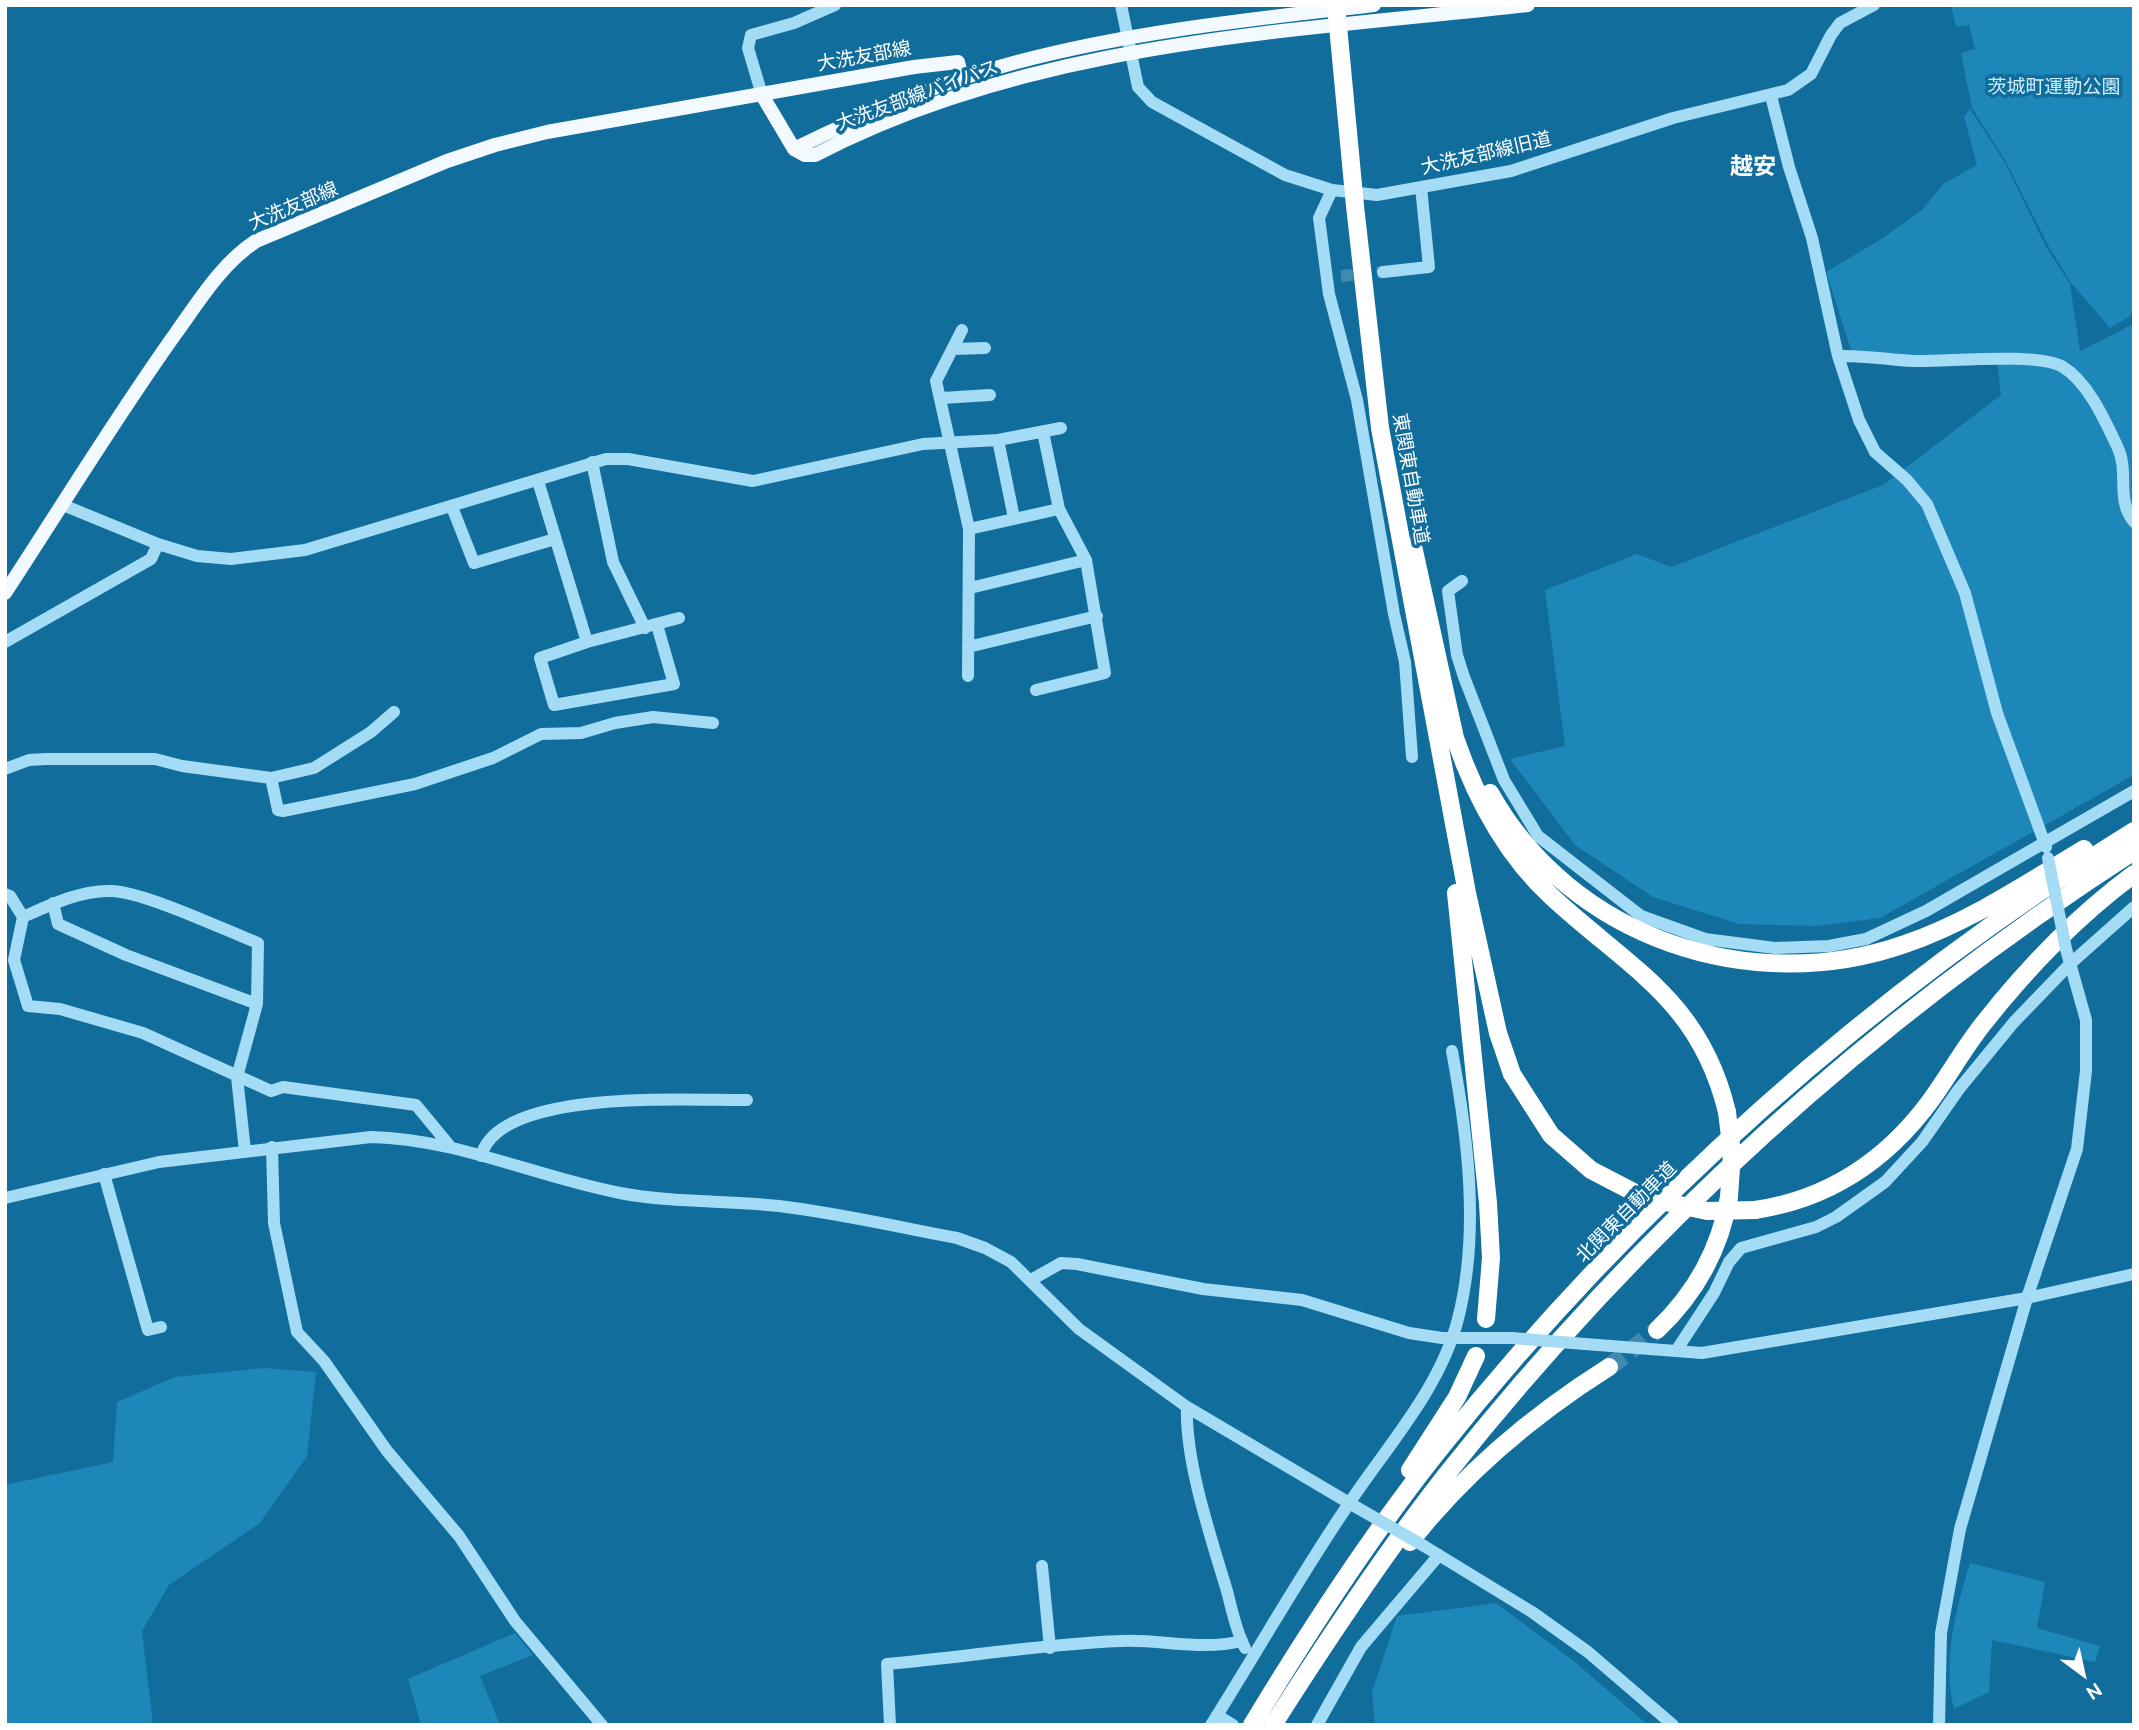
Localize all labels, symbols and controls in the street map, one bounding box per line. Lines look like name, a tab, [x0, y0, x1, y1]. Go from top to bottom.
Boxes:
street label: 大洗友部線	[815, 37, 913, 75]
street label: 大洗友部線バイパス	[833, 55, 1001, 135]
park label: 茨城町運動公園	[1988, 76, 2120, 98]
street label: 大洗友部線旧道	[1419, 127, 1553, 179]
district label: 越安	[1730, 152, 1776, 180]
street label: 大洗友部線	[245, 177, 341, 235]
street label: 東関東自動車道	[1388, 412, 1434, 546]
street label: 北関東自動車道	[1571, 1157, 1681, 1267]
north arrow	[2048, 1639, 2118, 1709]
text: N	[2082, 1679, 2106, 1705]

